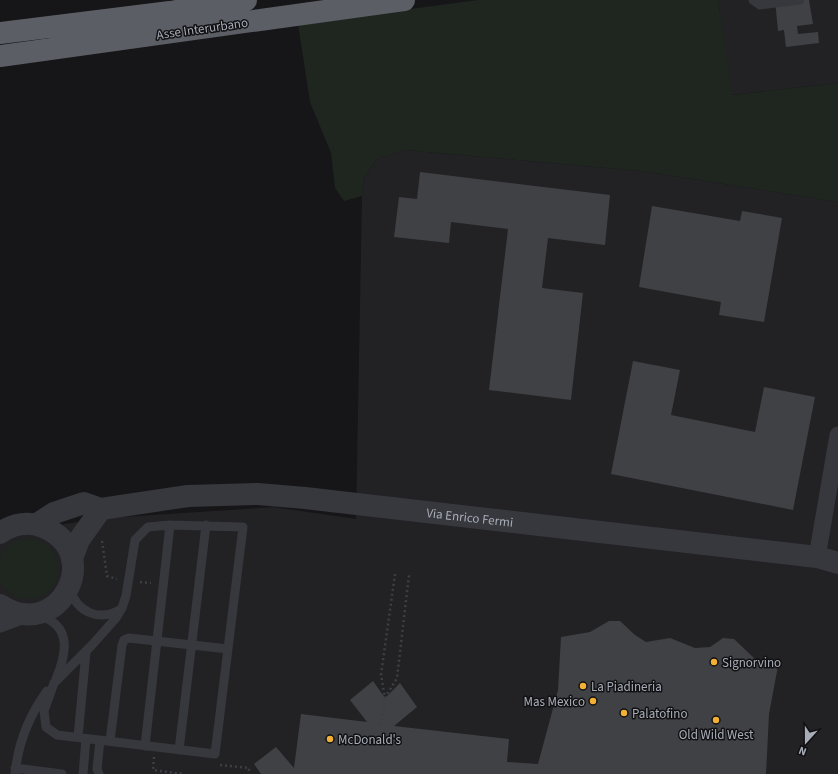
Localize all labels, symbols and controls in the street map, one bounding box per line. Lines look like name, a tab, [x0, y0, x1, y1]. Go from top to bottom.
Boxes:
street label: Asse Interurbano	[155, 14, 249, 44]
street label: Via Enrico Fermi	[425, 504, 514, 532]
place label: Signorvino	[722, 654, 781, 672]
marker: Signorvino	[709, 657, 719, 667]
place label: La Piadineria	[591, 678, 662, 696]
marker: La Piadineria	[578, 681, 588, 691]
place label: Mas Mexico	[523, 693, 585, 711]
marker: Mas Mexico	[588, 696, 598, 706]
place label: Palatofino	[632, 705, 687, 723]
marker: Palatofino	[619, 708, 629, 718]
marker: Old Wild West	[711, 715, 721, 725]
north arrow	[786, 722, 826, 762]
place label: Old Wild West	[679, 726, 754, 744]
place label: McDonald's	[338, 731, 402, 749]
marker: McDonald's	[325, 734, 335, 744]
text: N	[796, 743, 809, 759]

